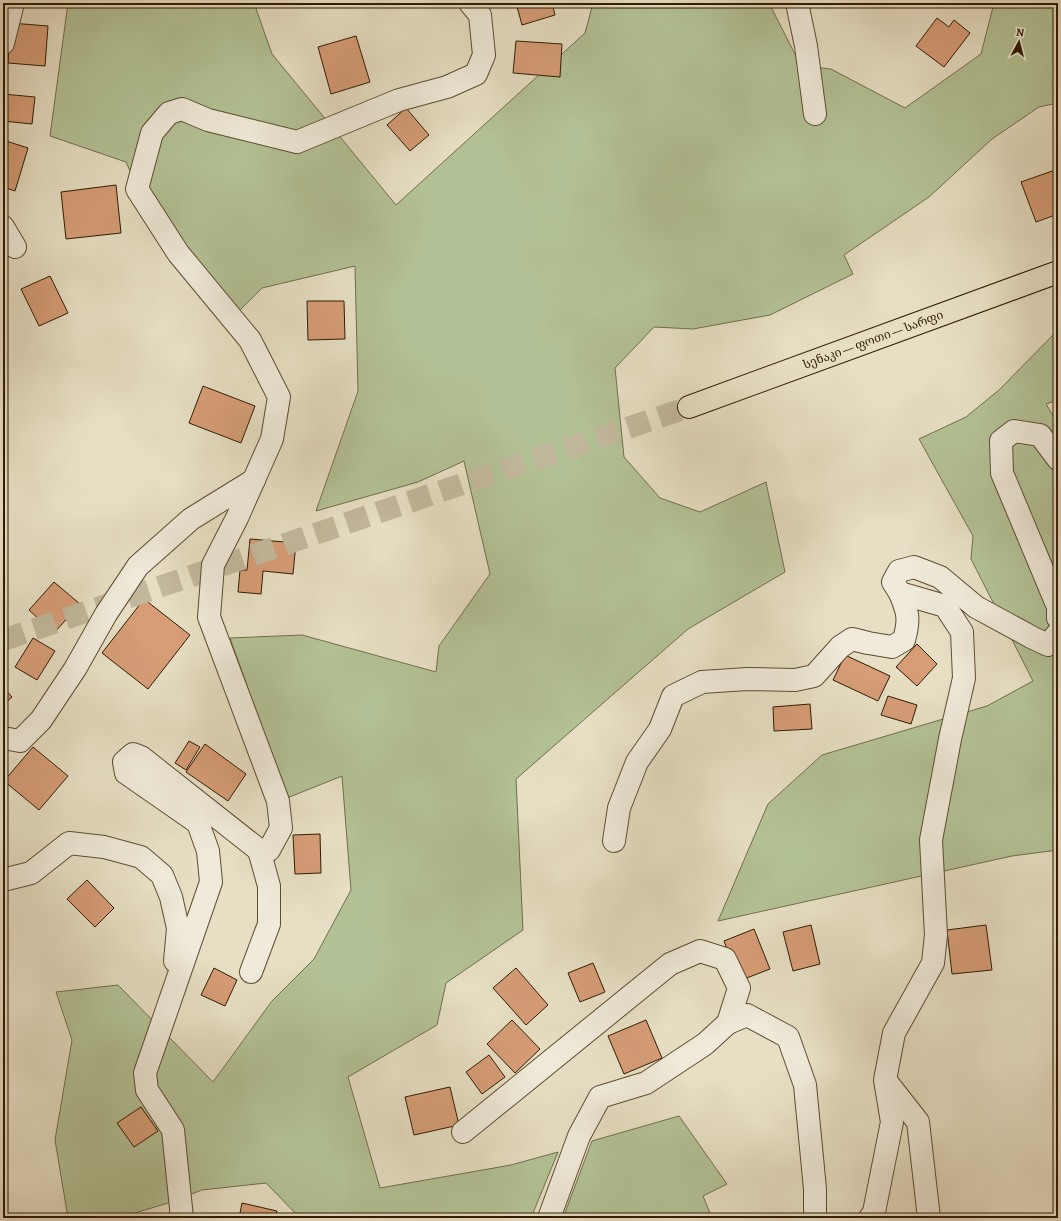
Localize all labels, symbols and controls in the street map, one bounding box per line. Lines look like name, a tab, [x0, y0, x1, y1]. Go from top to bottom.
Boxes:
north arrow	[999, 22, 1039, 62]
text: N	[1015, 25, 1025, 41]
street label: სენაკი — ფოთი — სარფი	[801, 307, 946, 373]

